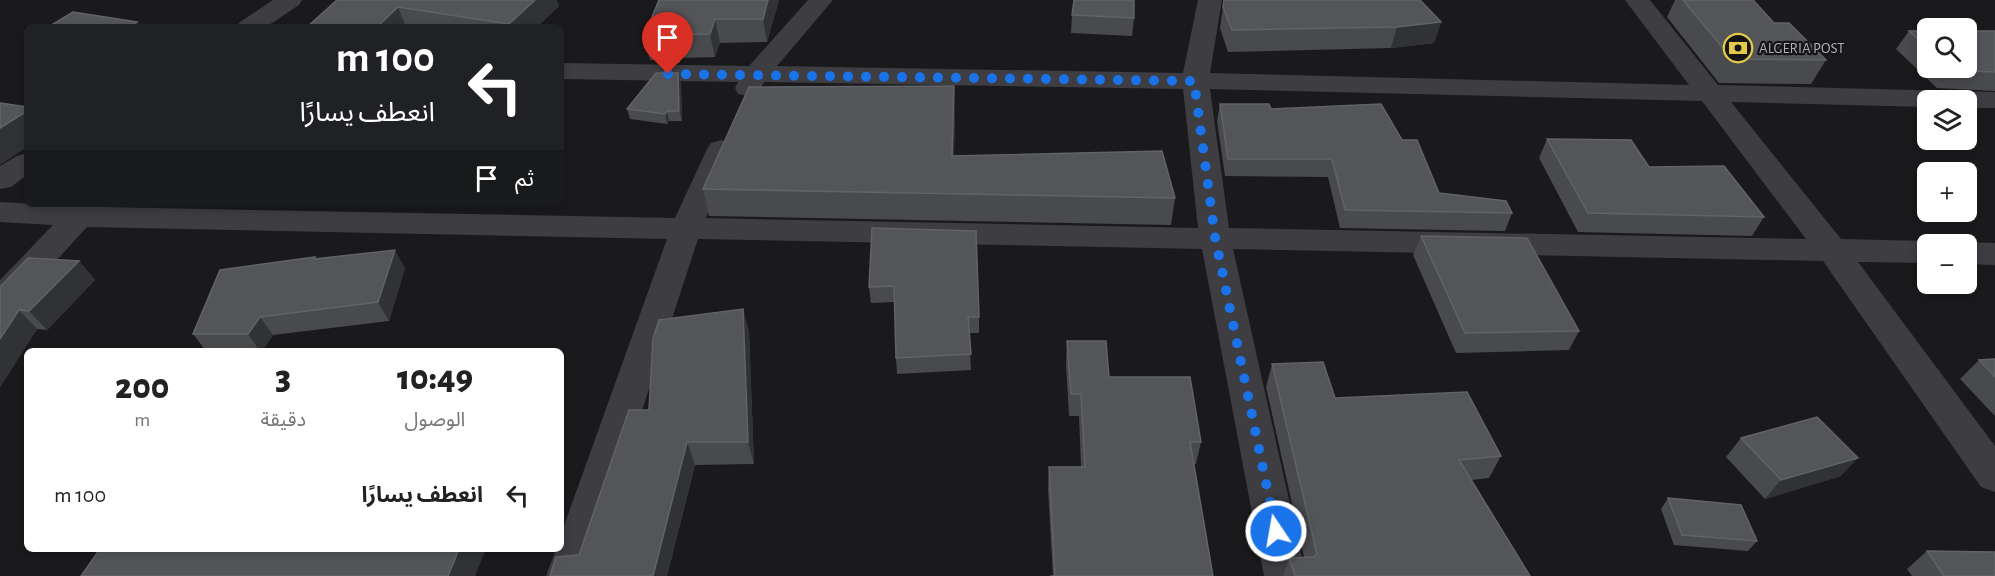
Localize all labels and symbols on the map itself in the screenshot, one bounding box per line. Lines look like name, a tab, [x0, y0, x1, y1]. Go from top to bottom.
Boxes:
pin	[642, 12, 693, 74]
bank icon: ALGERIA POST	[1722, 32, 1754, 64]
place label: ALGERIA POST	[1759, 41, 1845, 56]
position arrow	[1244, 499, 1308, 563]

